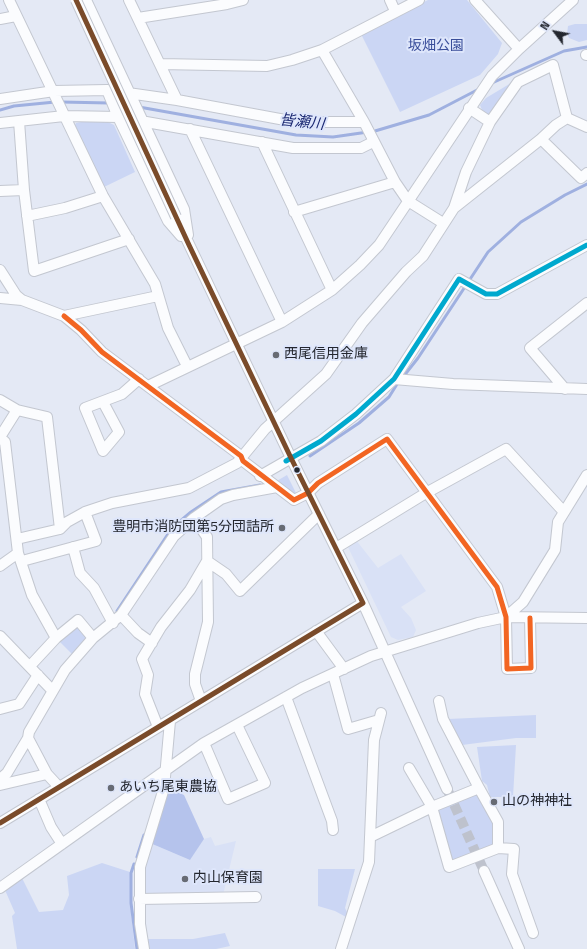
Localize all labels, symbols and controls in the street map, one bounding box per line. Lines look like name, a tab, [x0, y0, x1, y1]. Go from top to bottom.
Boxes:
north arrow	[535, 12, 575, 52]
text: N	[536, 18, 554, 33]
park label: 坂畑公園	[408, 39, 464, 55]
water label: 皆瀬川	[279, 112, 325, 134]
place label: 西尾信用金庫	[284, 347, 368, 363]
marker: 西尾信用金庫	[271, 350, 281, 360]
unlabelled marker	[292, 465, 302, 475]
place label: 豊明市消防団第5分団詰所	[112, 520, 274, 536]
marker: 豊明市消防団第5分団詰所	[277, 523, 287, 533]
place label: あいち尾東農協	[119, 780, 217, 796]
marker: あいち尾東農協	[106, 783, 116, 793]
place label: 山の神神社	[502, 794, 572, 810]
marker: 山の神神社	[489, 797, 499, 807]
place label: 内山保育園	[193, 871, 263, 887]
marker: 内山保育園	[180, 874, 190, 884]

